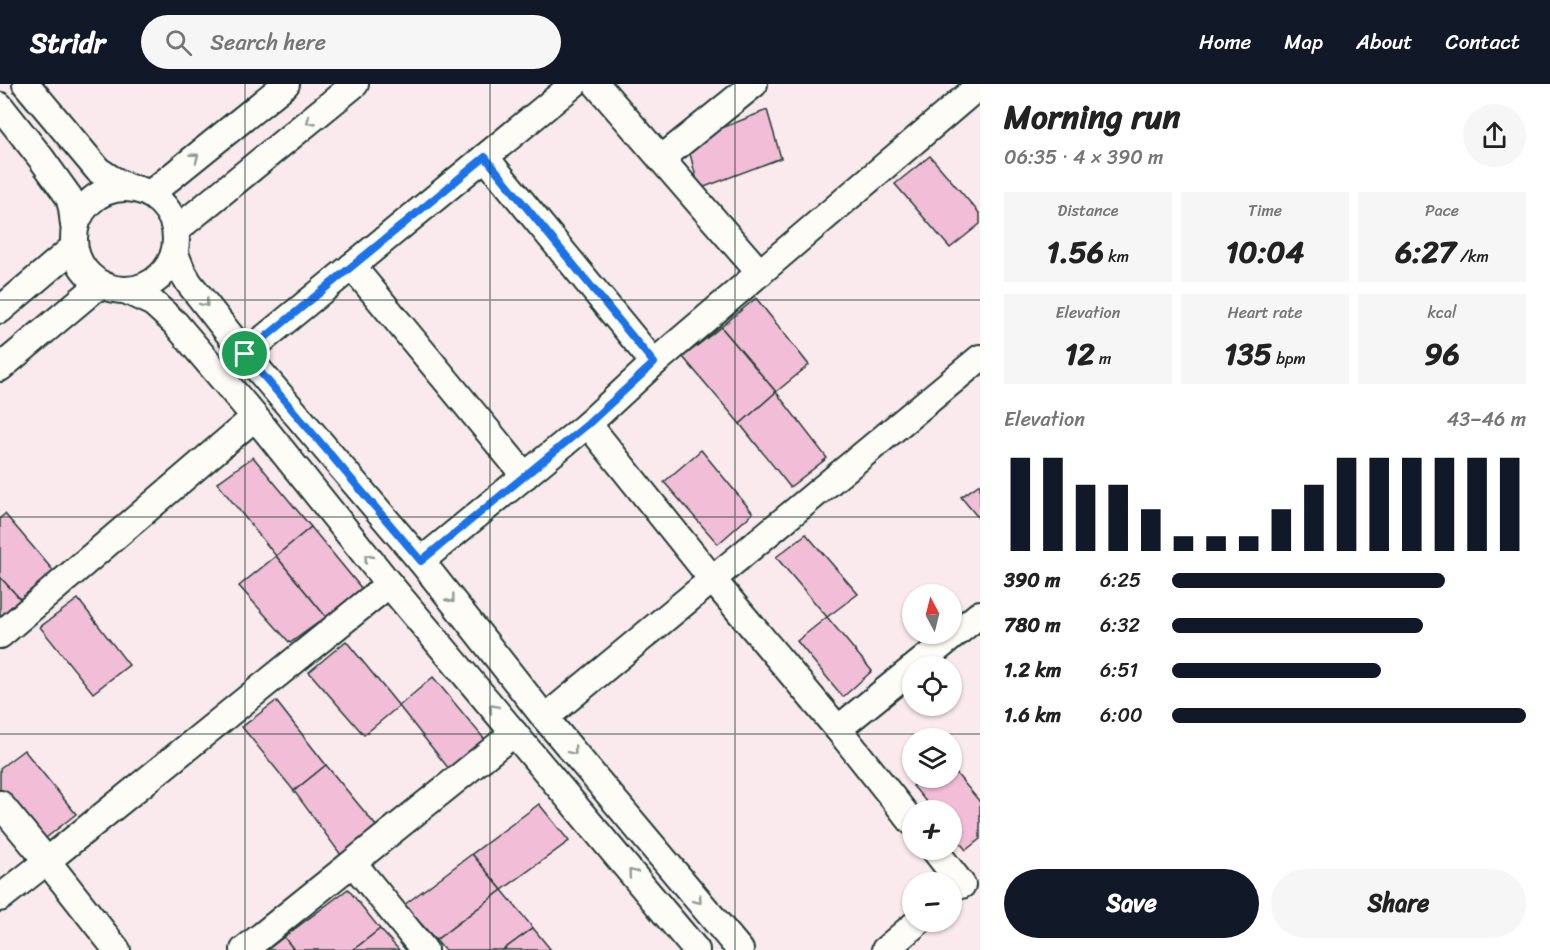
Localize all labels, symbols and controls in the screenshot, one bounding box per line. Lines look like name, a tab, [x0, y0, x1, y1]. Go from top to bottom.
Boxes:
search box	[141, 15, 561, 69]
text: Stridr	[30, 18, 105, 67]
text: Search here	[210, 23, 326, 62]
text: Home	[1199, 23, 1251, 61]
text: Map	[1284, 23, 1323, 61]
text: About	[1356, 23, 1413, 61]
text: Contact	[1446, 23, 1520, 61]
icon: search	[162, 26, 195, 59]
text: Morning run	[1004, 88, 1180, 146]
button: share	[1463, 104, 1526, 167]
one-way arrow	[305, 114, 316, 125]
text: 06:35 · 4 × 390 m	[1004, 140, 1163, 175]
one-way arrow	[189, 153, 200, 164]
text: Distance	[1058, 196, 1118, 225]
text: Time	[1248, 196, 1282, 225]
text: Pace	[1425, 196, 1459, 225]
text: 1.56	[1047, 225, 1104, 279]
text: 10:04	[1226, 225, 1304, 279]
text: 6:27	[1395, 225, 1456, 279]
text: km	[1104, 242, 1129, 271]
text: /km	[1456, 242, 1489, 271]
one-way arrow	[198, 297, 209, 308]
text: Elevation	[1056, 298, 1120, 327]
text: Heart rate	[1227, 298, 1303, 327]
text: kcal	[1427, 298, 1457, 327]
text: 12	[1065, 327, 1095, 381]
text: 135	[1224, 327, 1272, 381]
text: 96	[1424, 327, 1460, 381]
pin	[219, 328, 270, 379]
icon: arrive	[228, 337, 261, 370]
text: m	[1095, 344, 1111, 373]
text: bpm	[1272, 344, 1306, 373]
text: Elevation	[1004, 402, 1085, 437]
text: 43–46 m	[1447, 402, 1526, 437]
one-way arrow	[364, 554, 375, 565]
text: 390 m	[1004, 563, 1060, 598]
text: 6:25	[1100, 563, 1141, 598]
north arrow	[902, 584, 962, 644]
map controls	[902, 584, 962, 932]
one-way arrow	[443, 592, 454, 603]
text: 780 m	[1004, 608, 1061, 643]
text: 6:32	[1100, 608, 1140, 643]
text: 1.2 km	[1004, 653, 1061, 688]
text: 6:51	[1100, 653, 1138, 688]
button: locate	[902, 656, 962, 716]
text: 1.6 km	[1004, 698, 1061, 733]
text: 6:00	[1100, 698, 1143, 733]
one-way arrow	[489, 704, 500, 715]
button: layers	[902, 728, 962, 788]
one-way arrow	[565, 744, 576, 755]
button: +	[902, 800, 962, 860]
one-way arrow	[628, 869, 639, 880]
button: Save	[1004, 869, 1259, 938]
button: Share	[1271, 869, 1526, 938]
button: −	[902, 872, 962, 932]
one-way arrow	[691, 893, 702, 904]

